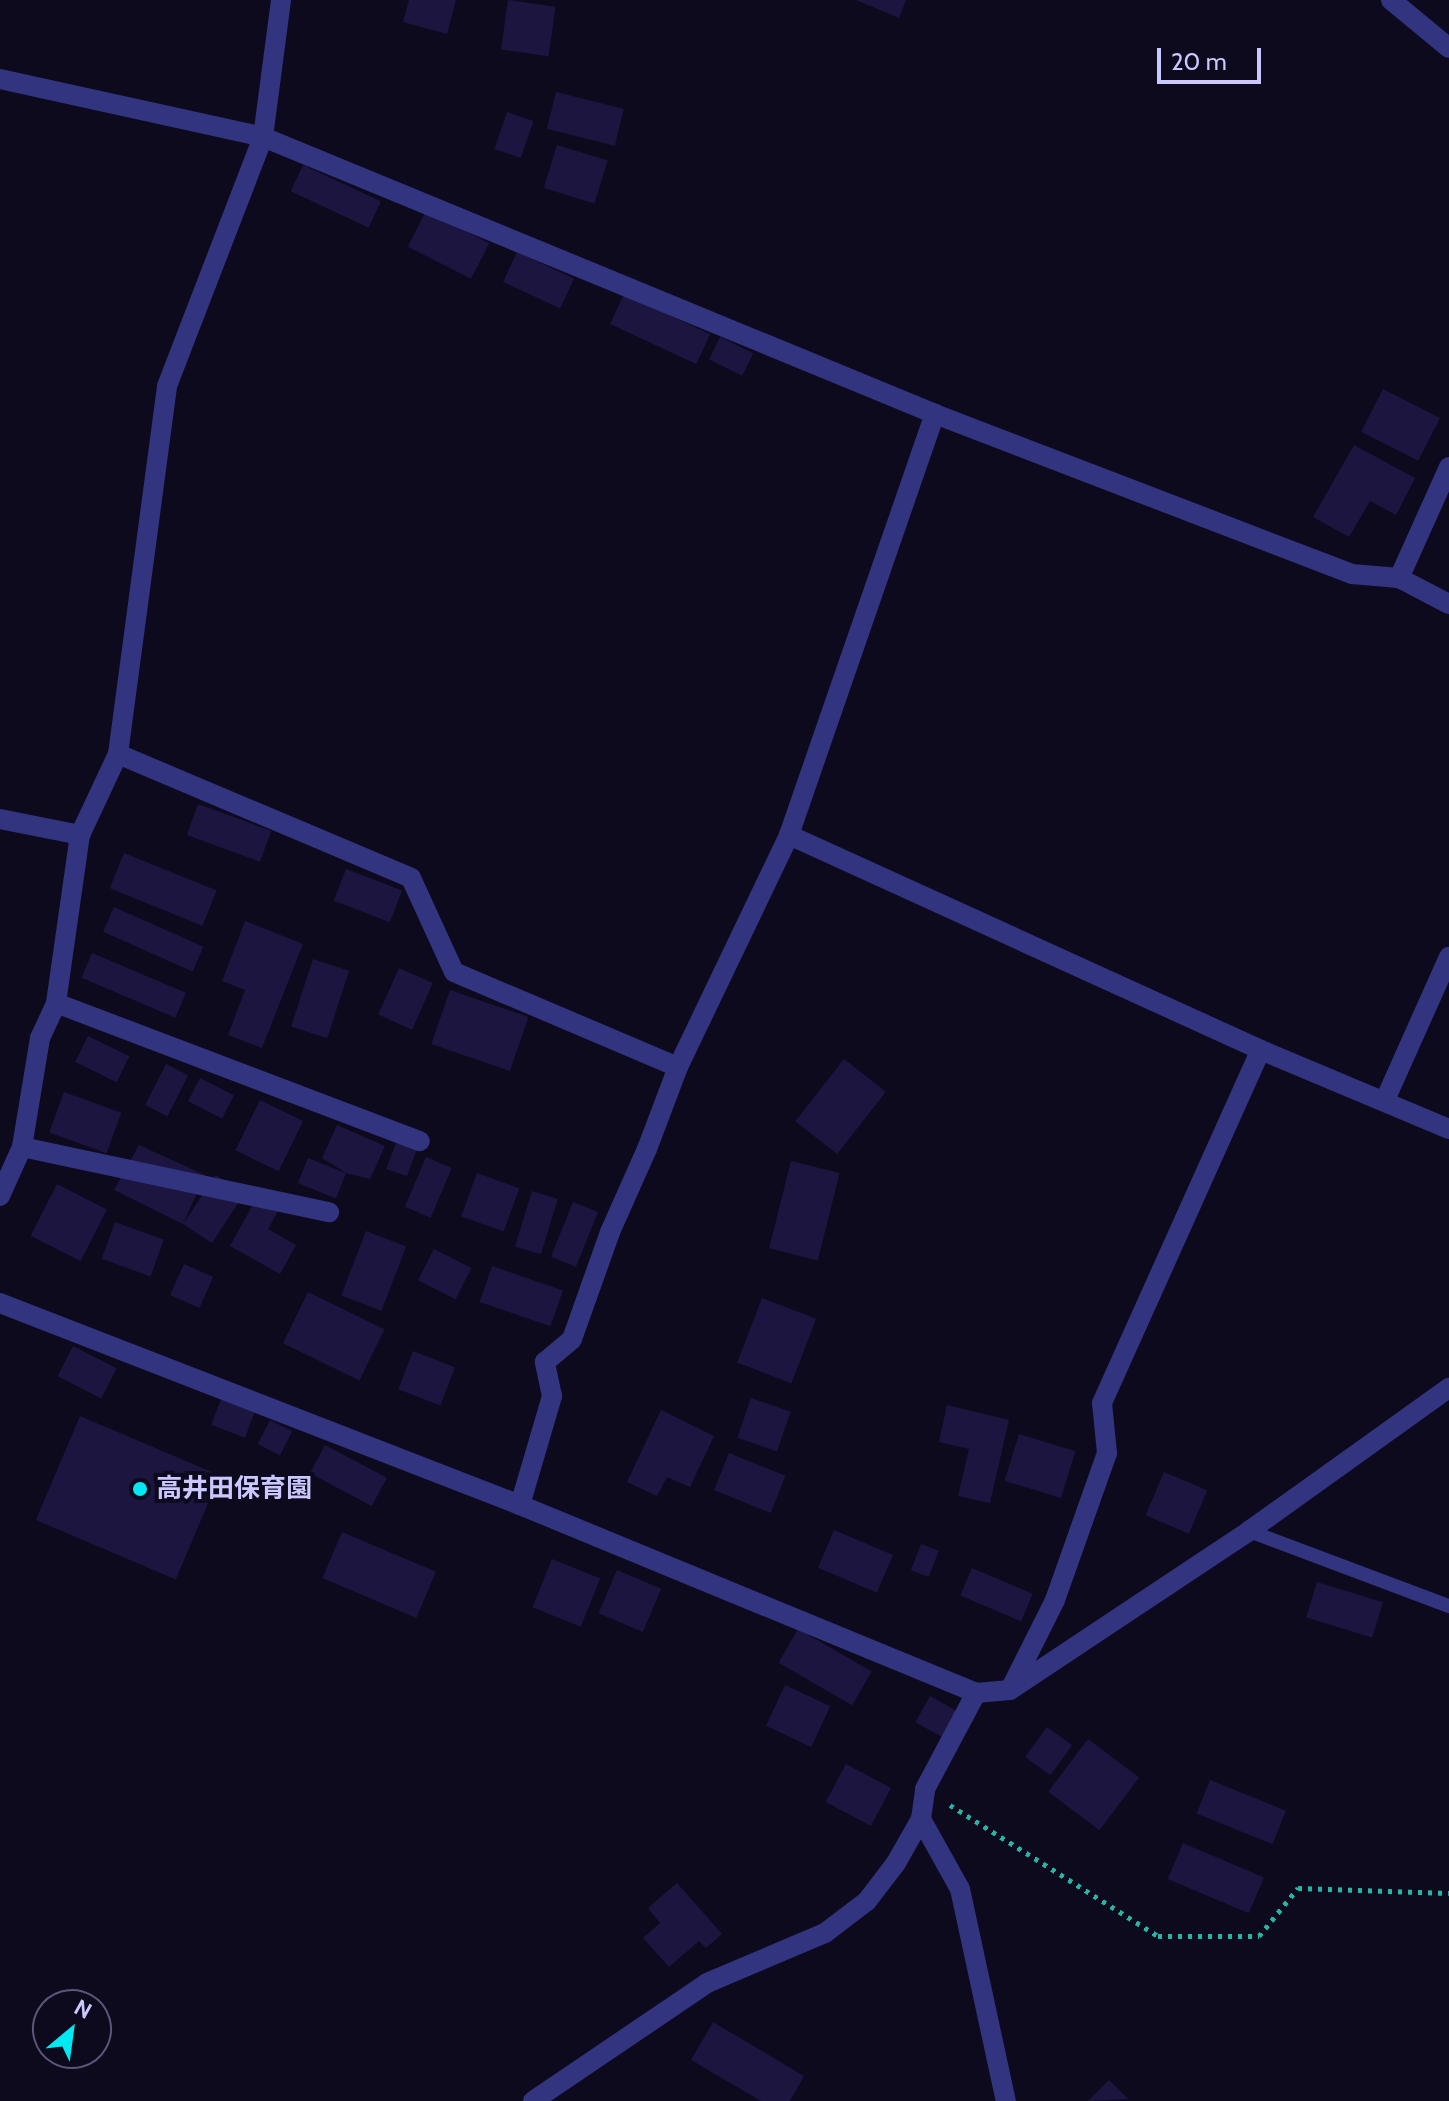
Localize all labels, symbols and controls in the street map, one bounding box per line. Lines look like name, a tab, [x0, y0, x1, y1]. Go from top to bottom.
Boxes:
scale bar	[1161, 32, 1265, 82]
text: 20 m	[1171, 47, 1227, 76]
place label: 高井田保育園	[156, 1473, 312, 1505]
marker: 高井田保育園	[131, 1480, 149, 1498]
north arrow	[32, 1989, 112, 2069]
text: N	[70, 1994, 96, 2025]

